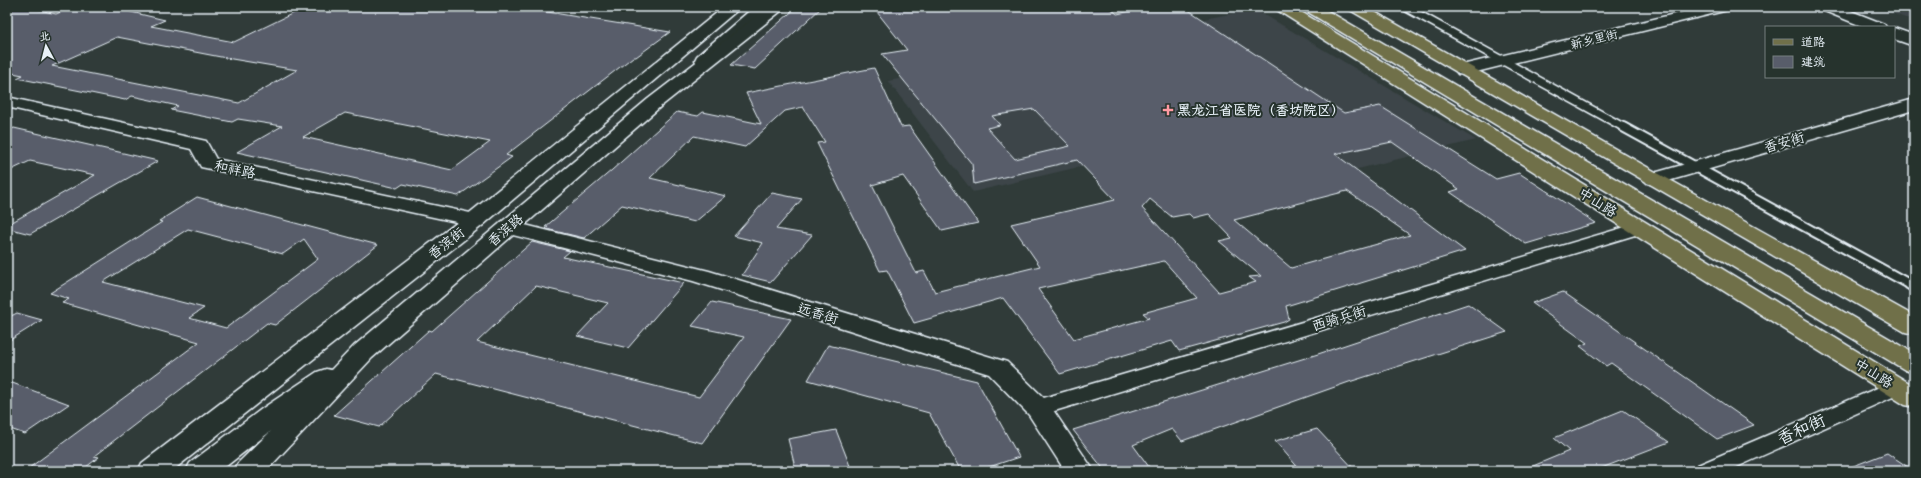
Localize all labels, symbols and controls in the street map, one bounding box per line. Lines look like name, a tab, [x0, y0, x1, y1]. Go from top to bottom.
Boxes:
north arrow	[26, 26, 66, 66]
street label: 新乡里街	[1569, 26, 1619, 52]
legend	[1765, 26, 1895, 78]
text: 北	[38, 28, 51, 44]
text: 道路	[1801, 34, 1825, 49]
text: 建筑	[1801, 54, 1825, 69]
place label: 黑龙江省医院（香坊院区）	[1177, 101, 1345, 119]
marker: 黑龙江省医院（香坊院区）	[1162, 104, 1174, 116]
street label: 香安街	[1761, 128, 1807, 156]
street label: 和祥路	[213, 156, 257, 182]
street label: 中山路	[1575, 183, 1621, 221]
street label: 香滨路	[483, 210, 527, 250]
street label: 香滨街	[424, 223, 468, 263]
street label: 远香街	[795, 298, 841, 328]
street label: 西骑兵街	[1310, 301, 1368, 335]
street label: 中山路	[1851, 354, 1897, 392]
street label: 香和街	[1773, 409, 1829, 449]

